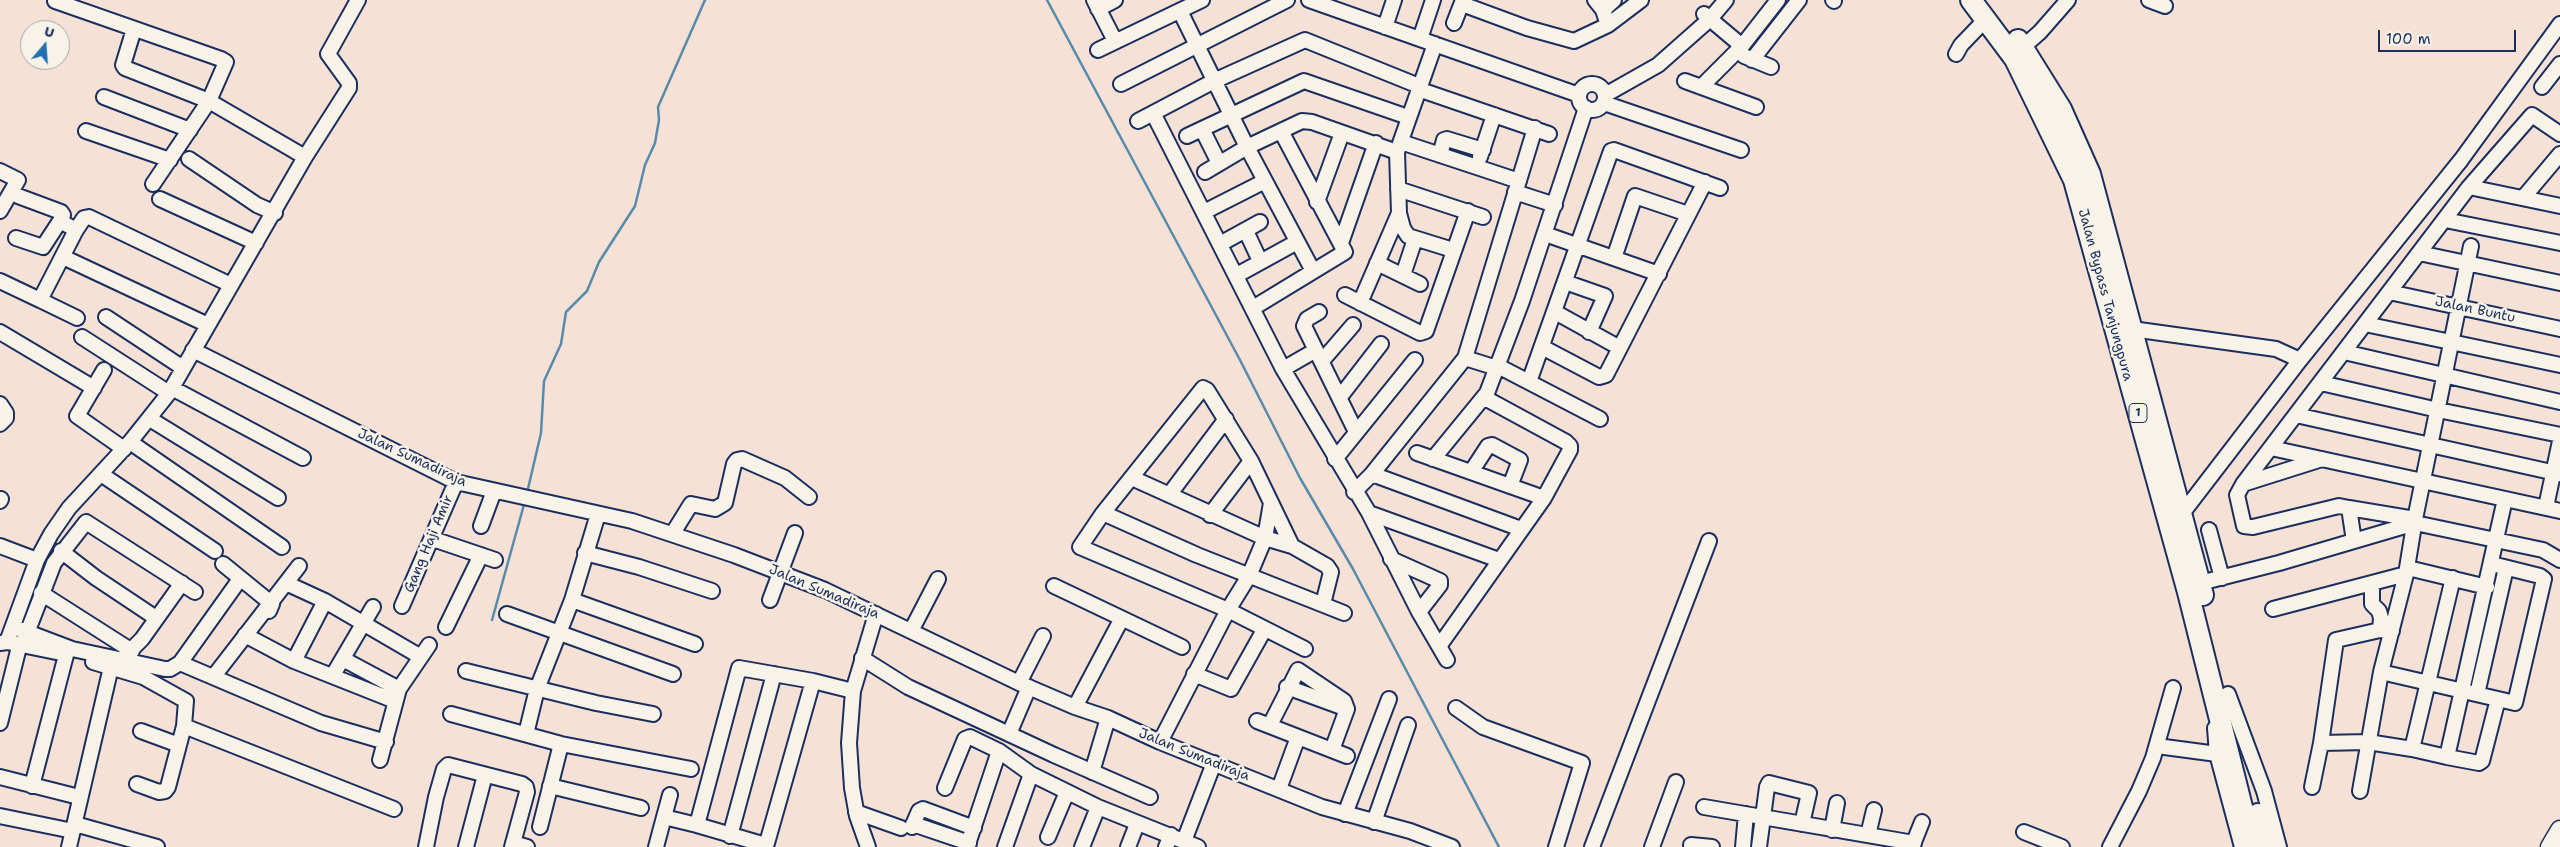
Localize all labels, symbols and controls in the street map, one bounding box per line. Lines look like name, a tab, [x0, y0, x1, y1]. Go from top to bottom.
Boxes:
north arrow	[20, 20, 70, 70]
scale bar	[2380, 20, 2518, 52]
text: U	[42, 22, 57, 42]
text: 100 m	[2386, 29, 2431, 49]
street label: Jalan Bypass Tanjungpura	[2074, 207, 2136, 383]
street label: Jalan Buntu	[2433, 293, 2517, 327]
road number: 1	[2129, 403, 2147, 422]
street label: Jalan Sumadiraja	[355, 425, 469, 491]
street label: Gang Haji Amir	[401, 493, 457, 595]
street label: Jalan Sumadiraja	[766, 561, 882, 623]
street label: Jalan Sumadiraja	[1136, 725, 1252, 785]

